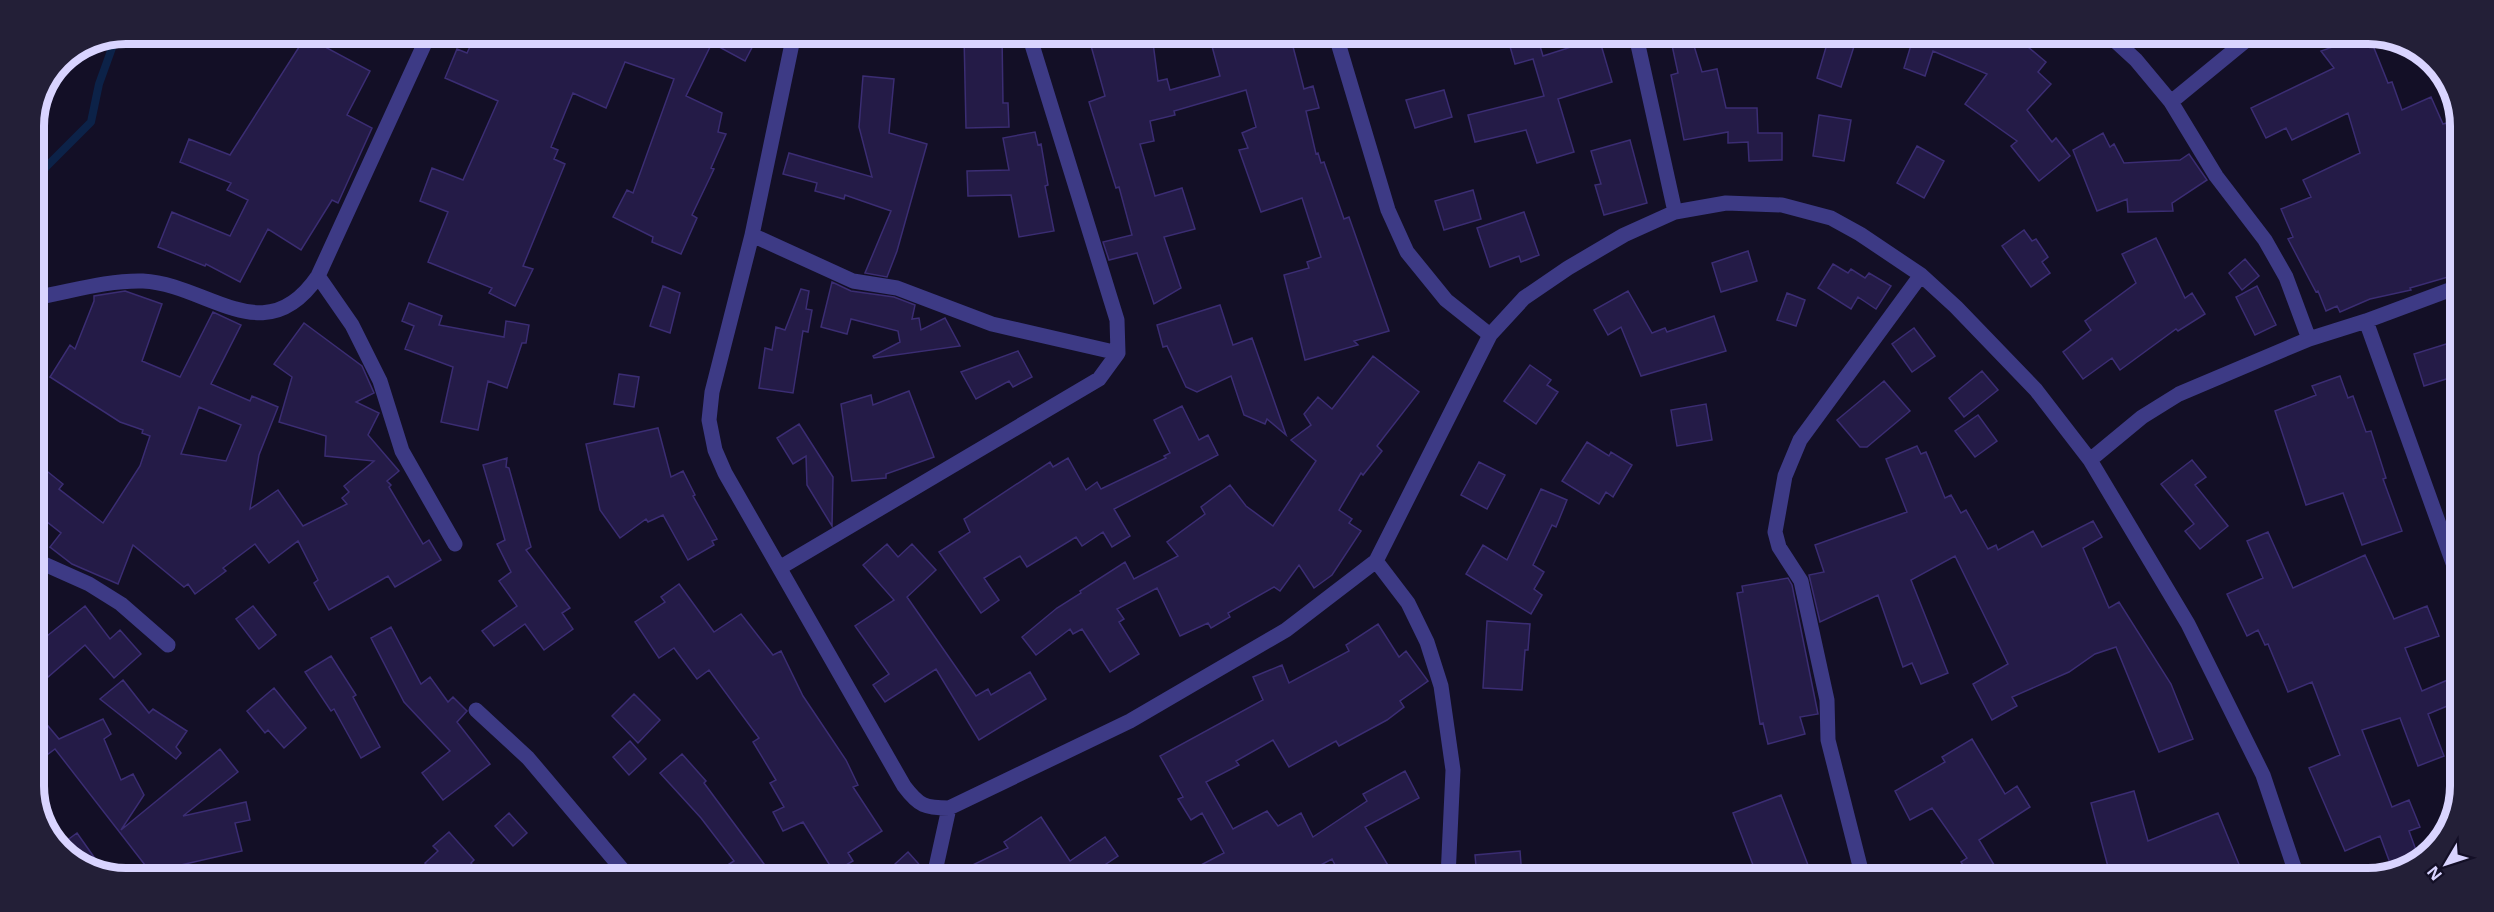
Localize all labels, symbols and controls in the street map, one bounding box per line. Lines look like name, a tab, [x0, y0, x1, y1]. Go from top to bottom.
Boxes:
north arrow	[2416, 834, 2476, 894]
text: N	[2422, 861, 2447, 885]

